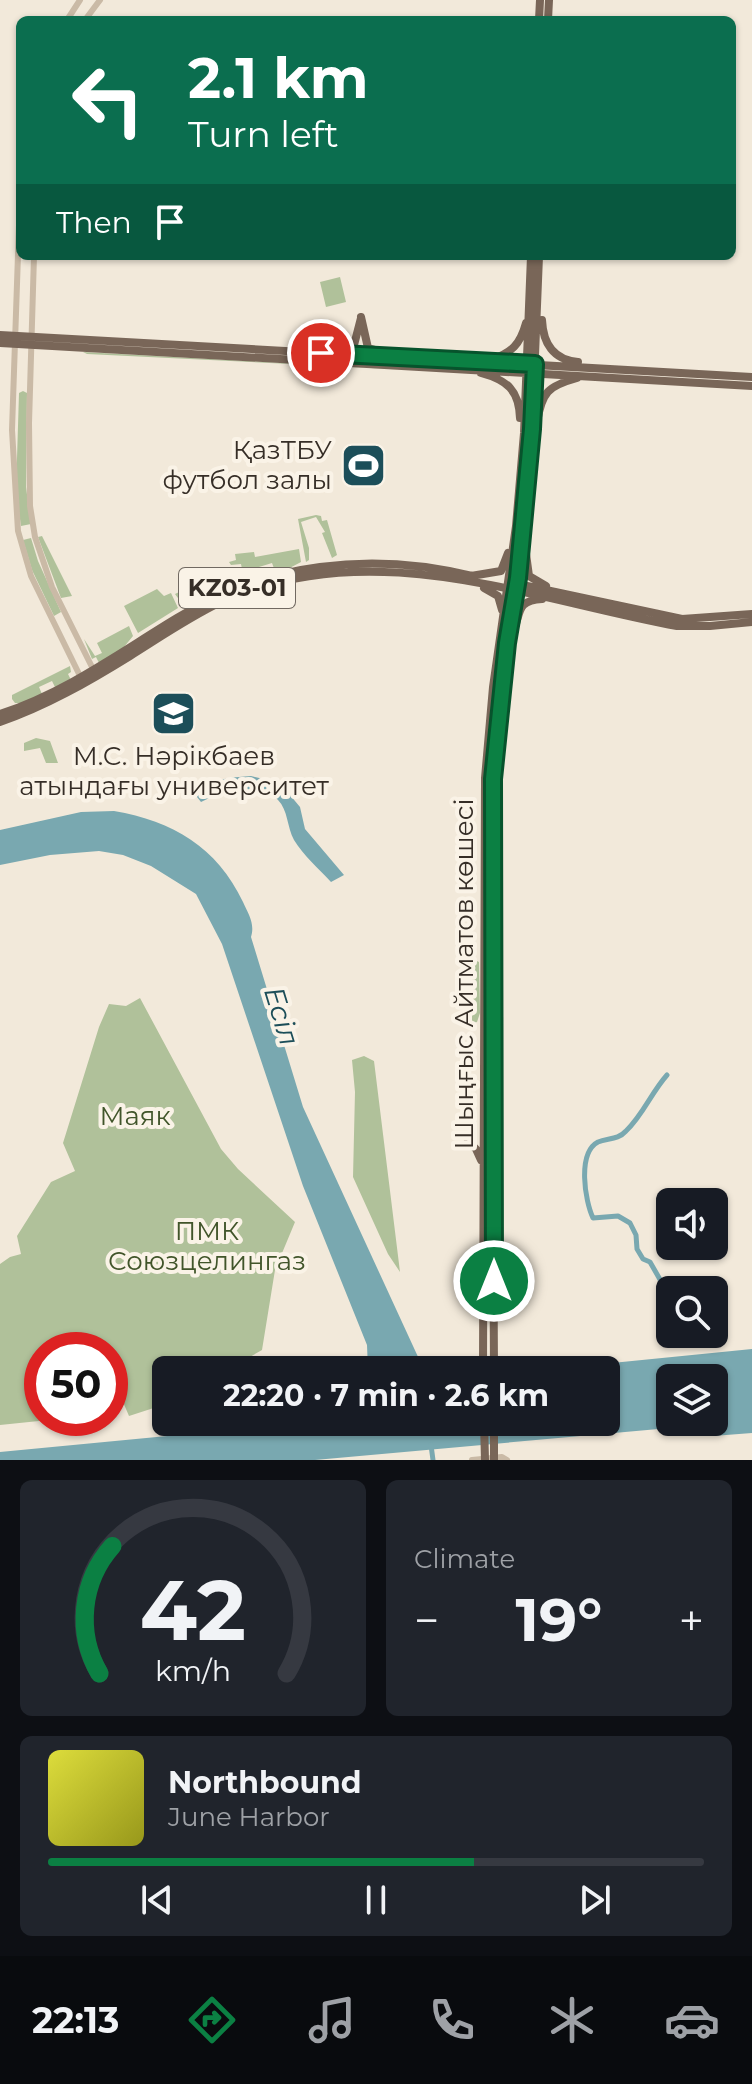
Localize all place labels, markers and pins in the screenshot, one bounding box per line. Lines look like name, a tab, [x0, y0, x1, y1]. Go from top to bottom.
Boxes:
pin	[287, 319, 355, 387]
place label: ҚазТБУ футбол залы	[162, 434, 332, 496]
sports icon: ҚазТБУ футбол залы	[339, 441, 387, 489]
school or university icon: М.С. Нәрікбаев атындағы университет	[150, 689, 198, 737]
place label: М.С. Нәрікбаев атындағы университет	[19, 740, 329, 802]

